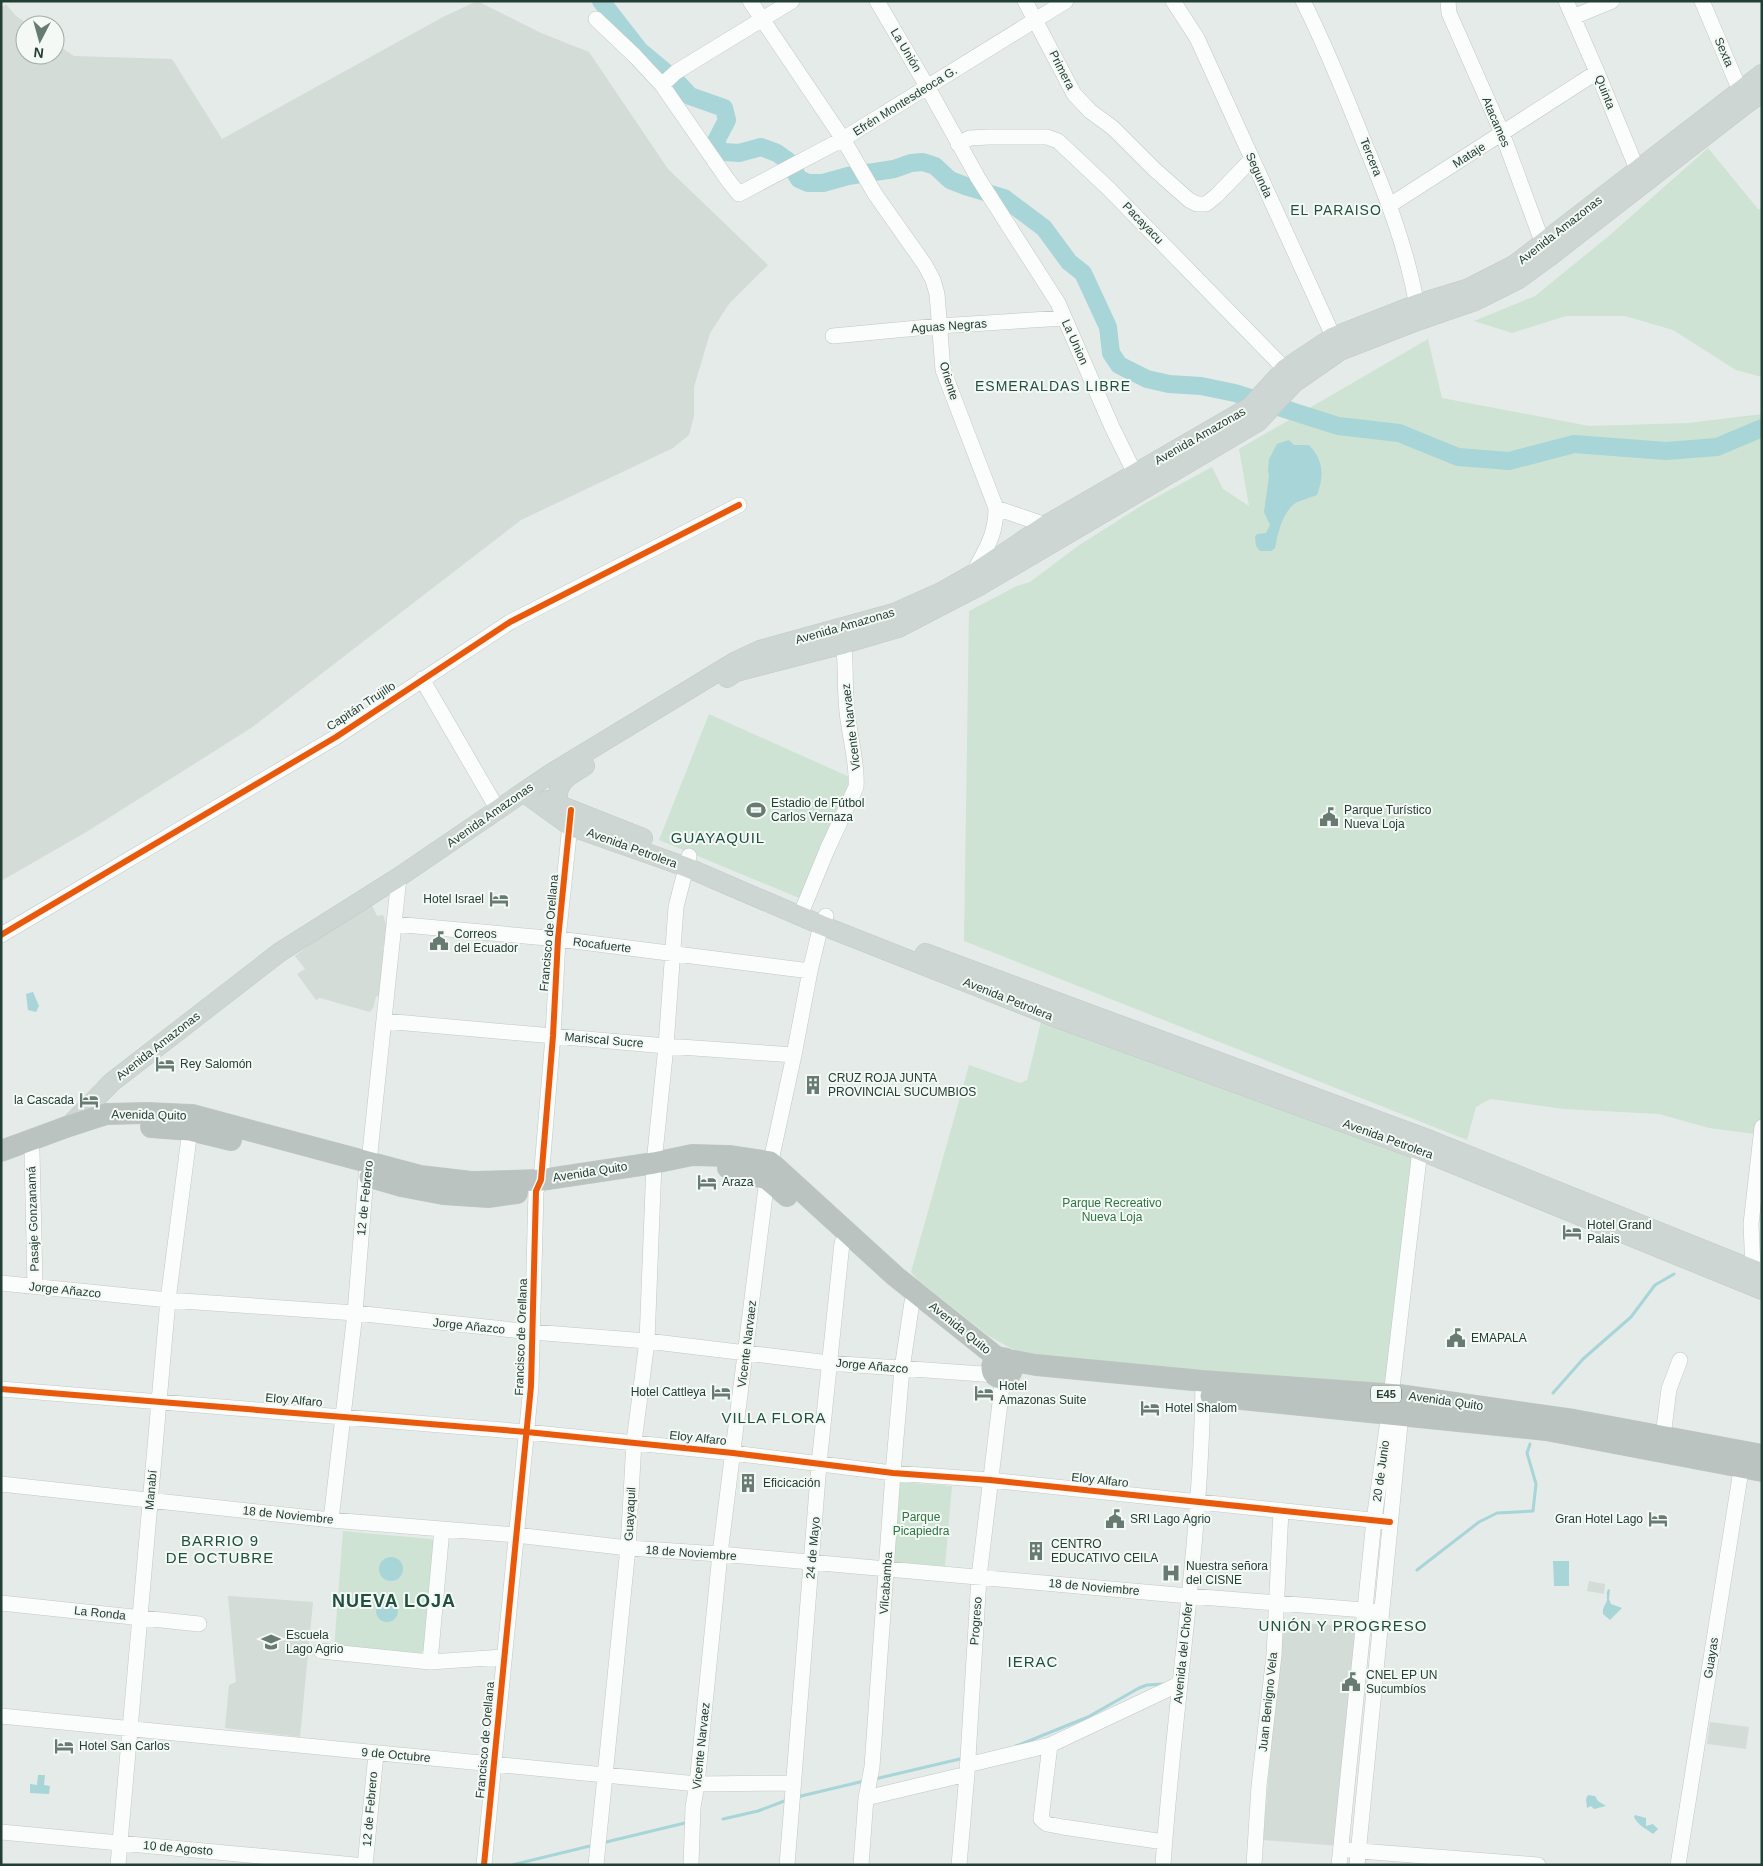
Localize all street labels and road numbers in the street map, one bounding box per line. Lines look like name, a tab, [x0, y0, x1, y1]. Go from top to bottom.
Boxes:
street label: La Unión	[888, 26, 924, 74]
street label: Sexta	[1712, 35, 1737, 69]
street label: Primera	[1046, 48, 1078, 92]
street label: Efrén Montesdeoca G.	[850, 63, 960, 139]
street label: Quinta	[1592, 73, 1618, 111]
street label: Atacames	[1479, 95, 1513, 149]
street label: Tercera	[1357, 136, 1385, 178]
street label: Mataje	[1450, 139, 1488, 171]
street label: Segunda	[1243, 150, 1275, 200]
street label: Avenida Amazonas	[1515, 193, 1605, 267]
street label: Pacayacu	[1120, 199, 1166, 247]
street label: Aguas Negras	[911, 316, 987, 336]
street label: La Union	[1059, 317, 1091, 367]
street label: Oriente	[937, 360, 962, 402]
street label: Avenida Amazonas	[1152, 404, 1248, 468]
street label: Avenida Amazonas	[794, 605, 896, 647]
street label: Capitán Trujillo	[324, 678, 398, 733]
street label: Vicente Narvaez	[839, 683, 863, 771]
street label: Avenida Amazonas	[444, 780, 536, 850]
street label: Avenida Petrolera	[585, 825, 679, 871]
street label: Francisco de Orellana	[537, 874, 561, 992]
street label: Rocafuerte	[572, 934, 632, 956]
street label: Avenida Petrolera	[961, 975, 1055, 1023]
street label: Avenida Amazonas	[113, 1009, 203, 1083]
street label: Mariscal Sucre	[564, 1030, 644, 1050]
street label: Avenida Quito	[111, 1107, 187, 1123]
street label: Avenida Petrolera	[1341, 1116, 1435, 1162]
street label: 12 de Febrero	[354, 1159, 376, 1236]
street label: Avenida Quito	[552, 1159, 629, 1185]
street label: Pasaje Gonzanamá	[24, 1166, 42, 1272]
street label: Francisco de Orellana	[512, 1278, 530, 1396]
street label: Jorge Añazco	[28, 1279, 102, 1301]
street label: Avenida Quito	[926, 1299, 994, 1357]
street label: Vicente Narvaez	[735, 1300, 759, 1388]
street label: Jorge Añazco	[432, 1315, 506, 1337]
street label: Jorge Añazco	[835, 1356, 909, 1376]
road number: E45	[1371, 1386, 1401, 1402]
street label: Avenida Quito	[1408, 1389, 1485, 1413]
street label: Eloy Alfaro	[265, 1391, 324, 1410]
street label: Eloy Alfaro	[669, 1428, 728, 1448]
street label: 20 de Junio	[1370, 1439, 1392, 1503]
street label: Manabí	[142, 1469, 160, 1511]
street label: Eloy Alfaro	[1071, 1470, 1130, 1490]
street label: Guayaquil	[622, 1487, 638, 1541]
street label: 18 de Noviembre	[242, 1503, 334, 1527]
street label: 24 de Mayo	[803, 1516, 823, 1580]
street label: 18 de Noviembre	[645, 1543, 737, 1563]
street label: Vilcabamba	[877, 1551, 895, 1615]
street label: 18 de Noviembre	[1048, 1576, 1140, 1598]
street label: Progreso	[967, 1596, 985, 1646]
street label: Avenida del Chofer	[1171, 1602, 1195, 1704]
street label: La Ronda	[73, 1603, 127, 1623]
street label: Guayas	[1701, 1636, 1721, 1680]
street label: Juan Benigno Vela	[1256, 1651, 1280, 1753]
street label: Francisco de Orellana	[473, 1681, 497, 1799]
street label: Vicente Narvaez	[689, 1702, 713, 1790]
street label: 9 de Octubre	[361, 1745, 431, 1765]
street label: 12 de Febrero	[360, 1771, 380, 1847]
street label: 10 de Agosto	[142, 1838, 214, 1858]

